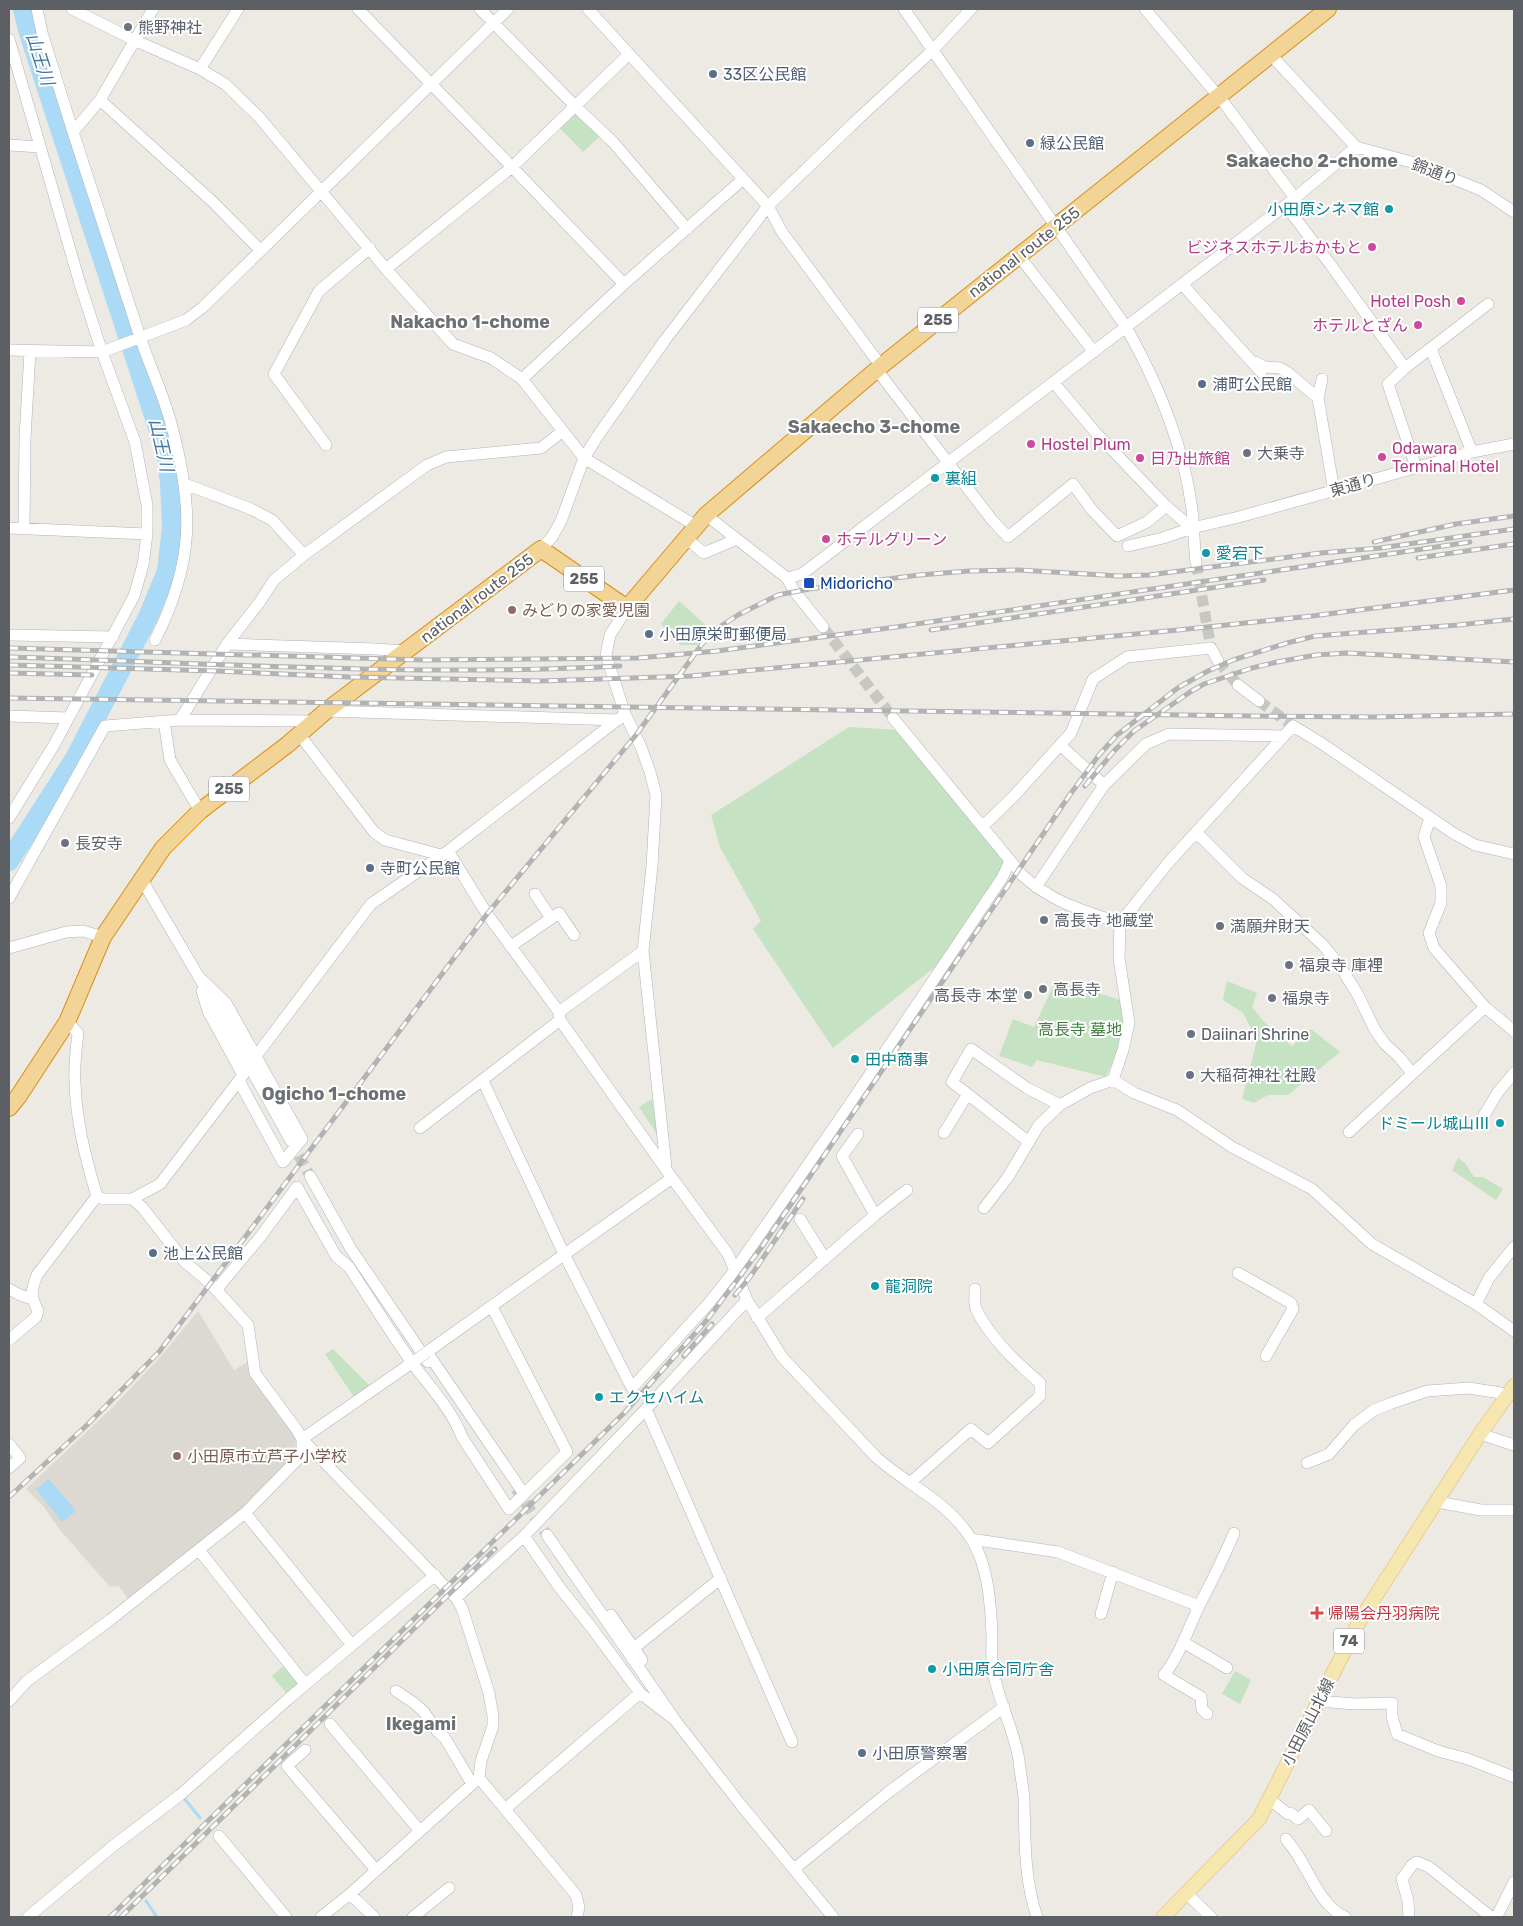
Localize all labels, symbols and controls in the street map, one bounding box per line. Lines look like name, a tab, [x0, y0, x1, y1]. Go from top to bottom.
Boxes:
place label: 熊野神社	[138, 18, 202, 37]
marker: 熊野神社	[122, 21, 134, 33]
water label: 山王川	[21, 30, 59, 90]
place label: 33区公民館	[723, 65, 806, 84]
marker: 33区公民館	[707, 68, 719, 80]
place label: 緑公民館	[1040, 134, 1104, 153]
marker: 緑公民館	[1024, 137, 1036, 149]
district label: Sakaecho 2-chome	[1226, 150, 1398, 172]
street label: 錦通り	[1409, 155, 1461, 189]
place label: 小田原シネマ館	[1267, 200, 1379, 219]
street label: national route 255	[964, 203, 1084, 301]
marker: 小田原シネマ館	[1383, 203, 1395, 215]
place label: ビジネスホテルおかもと	[1186, 238, 1362, 257]
marker: ビジネスホテルおかもと	[1366, 241, 1378, 253]
place label: Hotel Posh	[1370, 292, 1451, 311]
marker: Hotel Posh	[1455, 295, 1467, 307]
road number: 255	[918, 308, 958, 332]
district label: Nakacho 1-chome	[390, 311, 550, 333]
place label: ホテルとざん	[1312, 316, 1408, 335]
marker: ホテルとざん	[1412, 319, 1424, 331]
place label: 浦町公民館	[1212, 375, 1292, 394]
marker: 浦町公民館	[1196, 378, 1208, 390]
water label: 山王川	[144, 416, 178, 476]
district label: Sakaecho 3-chome	[788, 416, 960, 438]
place label: Hostel Plum	[1041, 435, 1131, 454]
marker: Hostel Plum	[1025, 438, 1037, 450]
place label: Odawara Terminal Hotel	[1392, 439, 1499, 476]
place label: 大乗寺	[1257, 444, 1305, 463]
marker: 大乗寺	[1241, 447, 1253, 459]
place label: 日乃出旅館	[1150, 449, 1230, 468]
marker: Odawara Terminal Hotel	[1376, 451, 1388, 463]
marker: 日乃出旅館	[1134, 452, 1146, 464]
place label: 裏組	[945, 469, 977, 488]
street label: 東通り	[1327, 469, 1379, 501]
marker: 裏組	[929, 472, 941, 484]
place label: ホテルグリーン	[836, 530, 947, 549]
marker: ホテルグリーン	[820, 533, 832, 545]
place label: 愛宕下	[1216, 544, 1264, 563]
marker: 愛宕下	[1200, 547, 1212, 559]
street label: national route 255	[417, 549, 537, 647]
road number: 255	[564, 566, 604, 592]
place label: Midoricho	[820, 574, 893, 593]
marker: Midoricho	[802, 576, 816, 590]
place label: みどりの家愛児園	[522, 601, 650, 620]
marker: みどりの家愛児園	[506, 604, 518, 616]
place label: 小田原栄町郵便局	[659, 625, 787, 644]
marker: 小田原栄町郵便局	[643, 628, 655, 640]
road number: 255	[209, 776, 249, 802]
place label: 長安寺	[75, 834, 123, 853]
marker: 長安寺	[59, 837, 71, 849]
place label: 寺町公民館	[380, 859, 460, 878]
marker: 寺町公民館	[364, 862, 376, 874]
place label: 高長寺 地蔵堂	[1054, 911, 1154, 930]
marker: 高長寺 地蔵堂	[1038, 914, 1050, 926]
place label: 満願弁財天	[1230, 917, 1310, 936]
marker: 満願弁財天	[1214, 920, 1226, 932]
place label: 福泉寺 庫裡	[1299, 956, 1383, 975]
marker: 福泉寺 庫裡	[1283, 959, 1295, 971]
place label: 高長寺	[1053, 980, 1101, 999]
marker: 高長寺	[1037, 983, 1049, 995]
place label: 高長寺 本堂	[934, 986, 1018, 1005]
marker: 高長寺 本堂	[1022, 989, 1034, 1001]
place label: 福泉寺	[1282, 989, 1330, 1008]
marker: 福泉寺	[1266, 992, 1278, 1004]
park label: 高長寺 墓地	[1038, 1020, 1122, 1039]
place label: Daiinari Shrine	[1201, 1025, 1309, 1044]
marker: Daiinari Shrine	[1185, 1028, 1197, 1040]
place label: 田中商事	[865, 1050, 929, 1069]
marker: 田中商事	[849, 1053, 861, 1065]
place label: 大稲荷神社 社殿	[1200, 1066, 1316, 1085]
marker: 大稲荷神社 社殿	[1184, 1069, 1196, 1081]
district label: Ogicho 1-chome	[262, 1083, 407, 1105]
place label: ドミール城山Ⅲ	[1378, 1114, 1490, 1133]
marker: ドミール城山Ⅲ	[1494, 1117, 1506, 1129]
place label: 池上公民館	[163, 1244, 243, 1263]
marker: 池上公民館	[147, 1247, 159, 1259]
place label: 龍洞院	[885, 1277, 933, 1296]
marker: 龍洞院	[869, 1280, 881, 1292]
place label: エクセハイム	[609, 1388, 704, 1407]
marker: エクセハイム	[593, 1391, 605, 1403]
place label: 小田原市立芦子小学校	[187, 1447, 347, 1466]
marker: 小田原市立芦子小学校	[171, 1450, 183, 1462]
place label: 帰陽会丹羽病院	[1328, 1604, 1440, 1623]
marker: 帰陽会丹羽病院	[1310, 1606, 1324, 1620]
road number: 74	[1334, 1628, 1364, 1654]
place label: 小田原合同庁舎	[942, 1660, 1054, 1679]
marker: 小田原合同庁舎	[926, 1663, 938, 1675]
street label: 小田原山北線	[1278, 1675, 1338, 1769]
district label: Ikegami	[386, 1713, 456, 1735]
place label: 小田原警察署	[872, 1744, 968, 1763]
marker: 小田原警察署	[856, 1747, 868, 1759]

